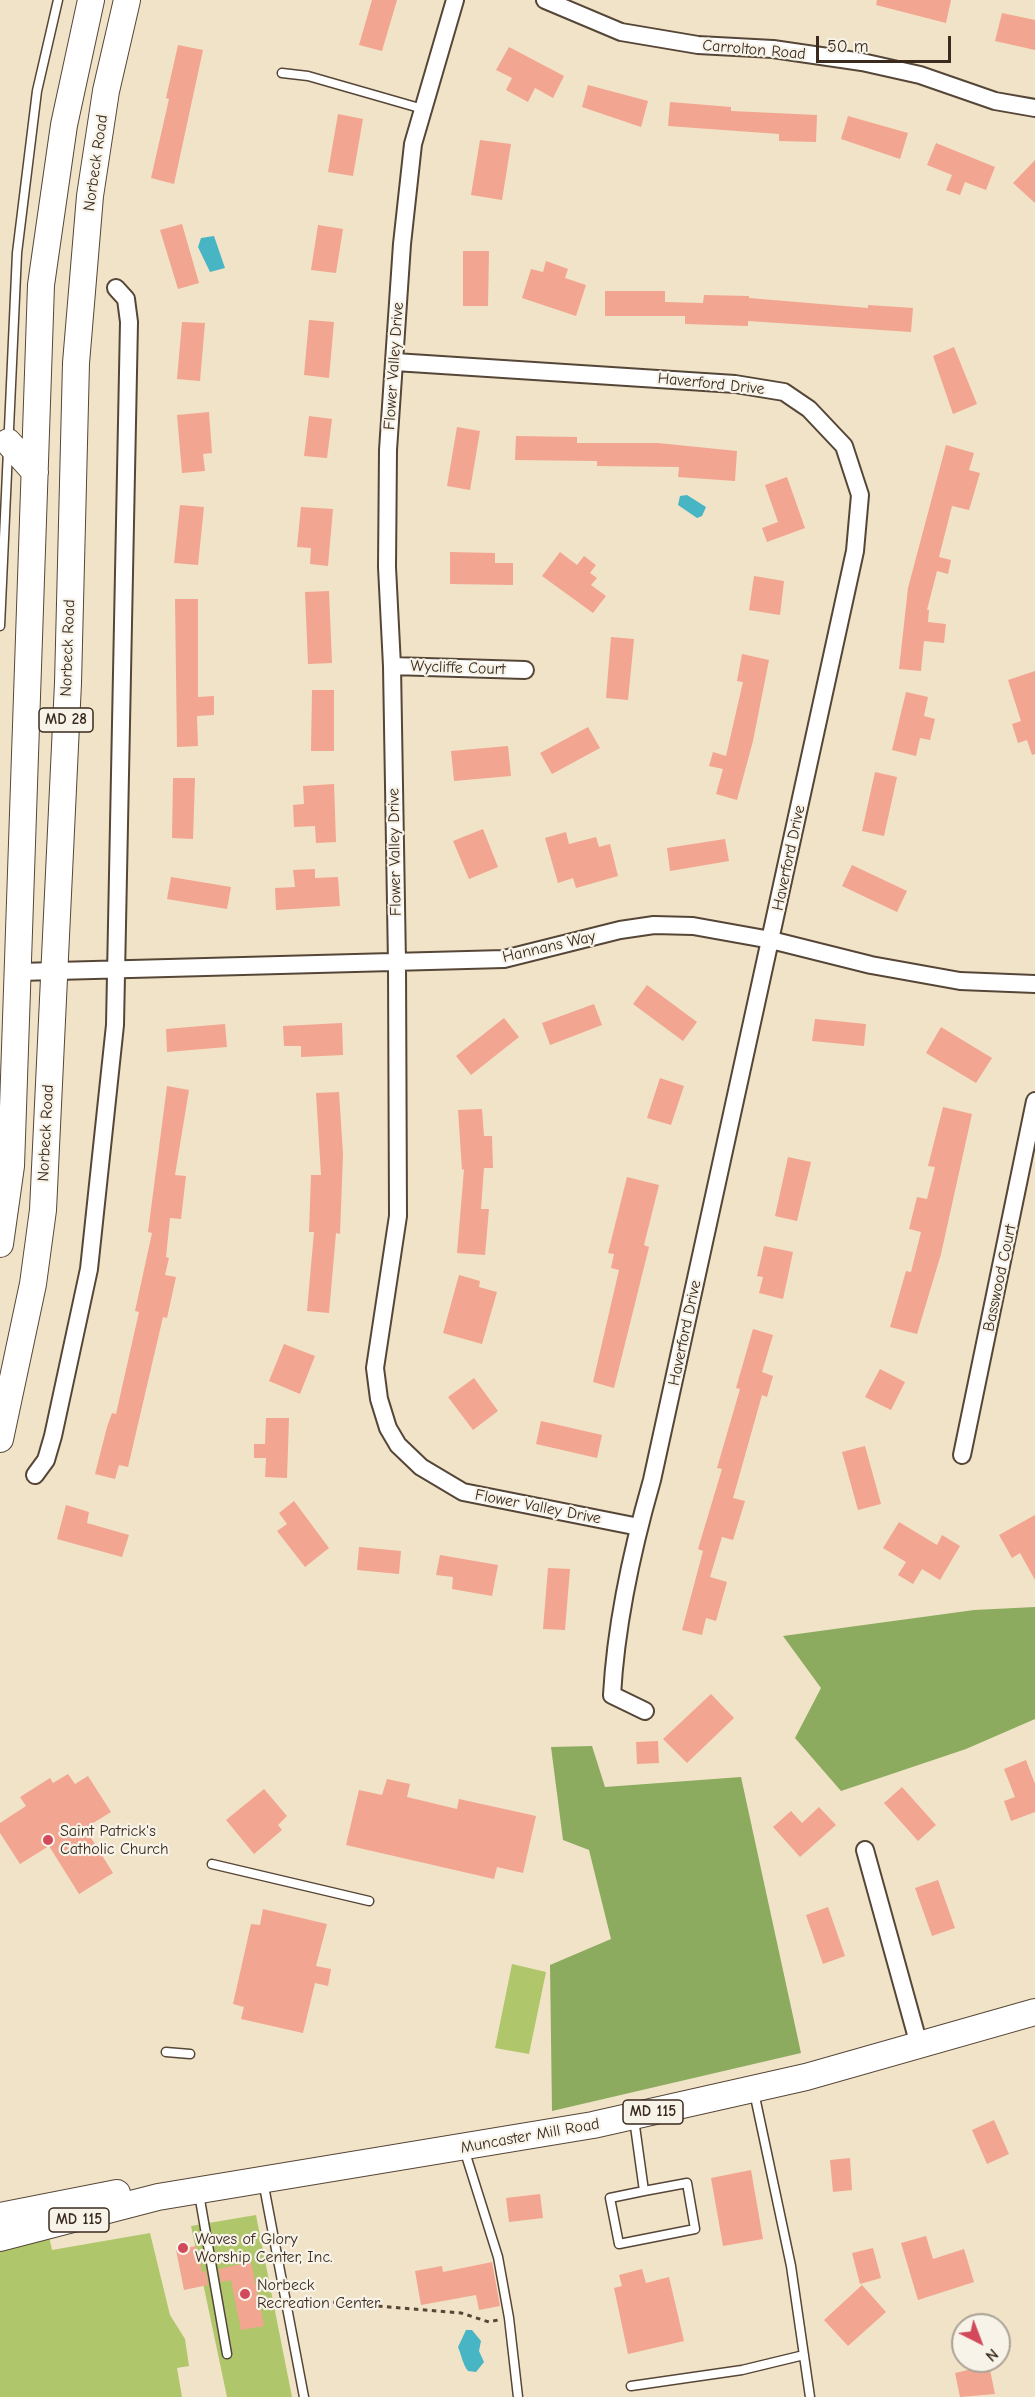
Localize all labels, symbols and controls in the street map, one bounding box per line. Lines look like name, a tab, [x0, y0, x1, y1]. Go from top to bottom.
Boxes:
scale bar	[819, 24, 954, 62]
street label: Carrolton Road	[701, 36, 807, 64]
text: 50 m	[827, 36, 869, 57]
street label: Norbeck Road	[80, 114, 112, 212]
street label: Flower Valley Drive	[380, 302, 408, 430]
street label: Haverford Drive	[657, 369, 765, 399]
street label: Norbeck Road	[57, 599, 79, 697]
street label: Wycliffe Court	[410, 657, 506, 679]
road number: MD 28	[39, 708, 93, 732]
street label: Flower Valley Drive	[384, 788, 406, 916]
street label: Haverford Drive	[768, 804, 810, 912]
street label: Hannans Way	[501, 927, 597, 967]
street label: Norbeck Road	[34, 1084, 58, 1182]
street label: Basswood Court	[979, 1223, 1021, 1333]
street label: Haverford Drive	[664, 1279, 706, 1387]
street label: Flower Valley Drive	[473, 1485, 603, 1529]
place label: Saint Patrick's Catholic Church	[60, 1821, 169, 1859]
marker: Saint Patrick's Catholic Church	[41, 1833, 55, 1847]
road number: MD 115	[623, 2100, 683, 2124]
street label: Muncaster Mill Road	[459, 2114, 601, 2158]
road number: MD 115	[49, 2208, 109, 2232]
place label: Waves of Glory Worship Center, Inc.	[195, 2229, 333, 2267]
marker: Waves of Glory Worship Center, Inc.	[176, 2241, 190, 2255]
place label: Norbeck Recreation Center	[257, 2275, 380, 2313]
marker: Norbeck Recreation Center	[238, 2287, 252, 2301]
north arrow	[951, 2313, 1011, 2373]
text: N	[982, 2345, 1002, 2365]

